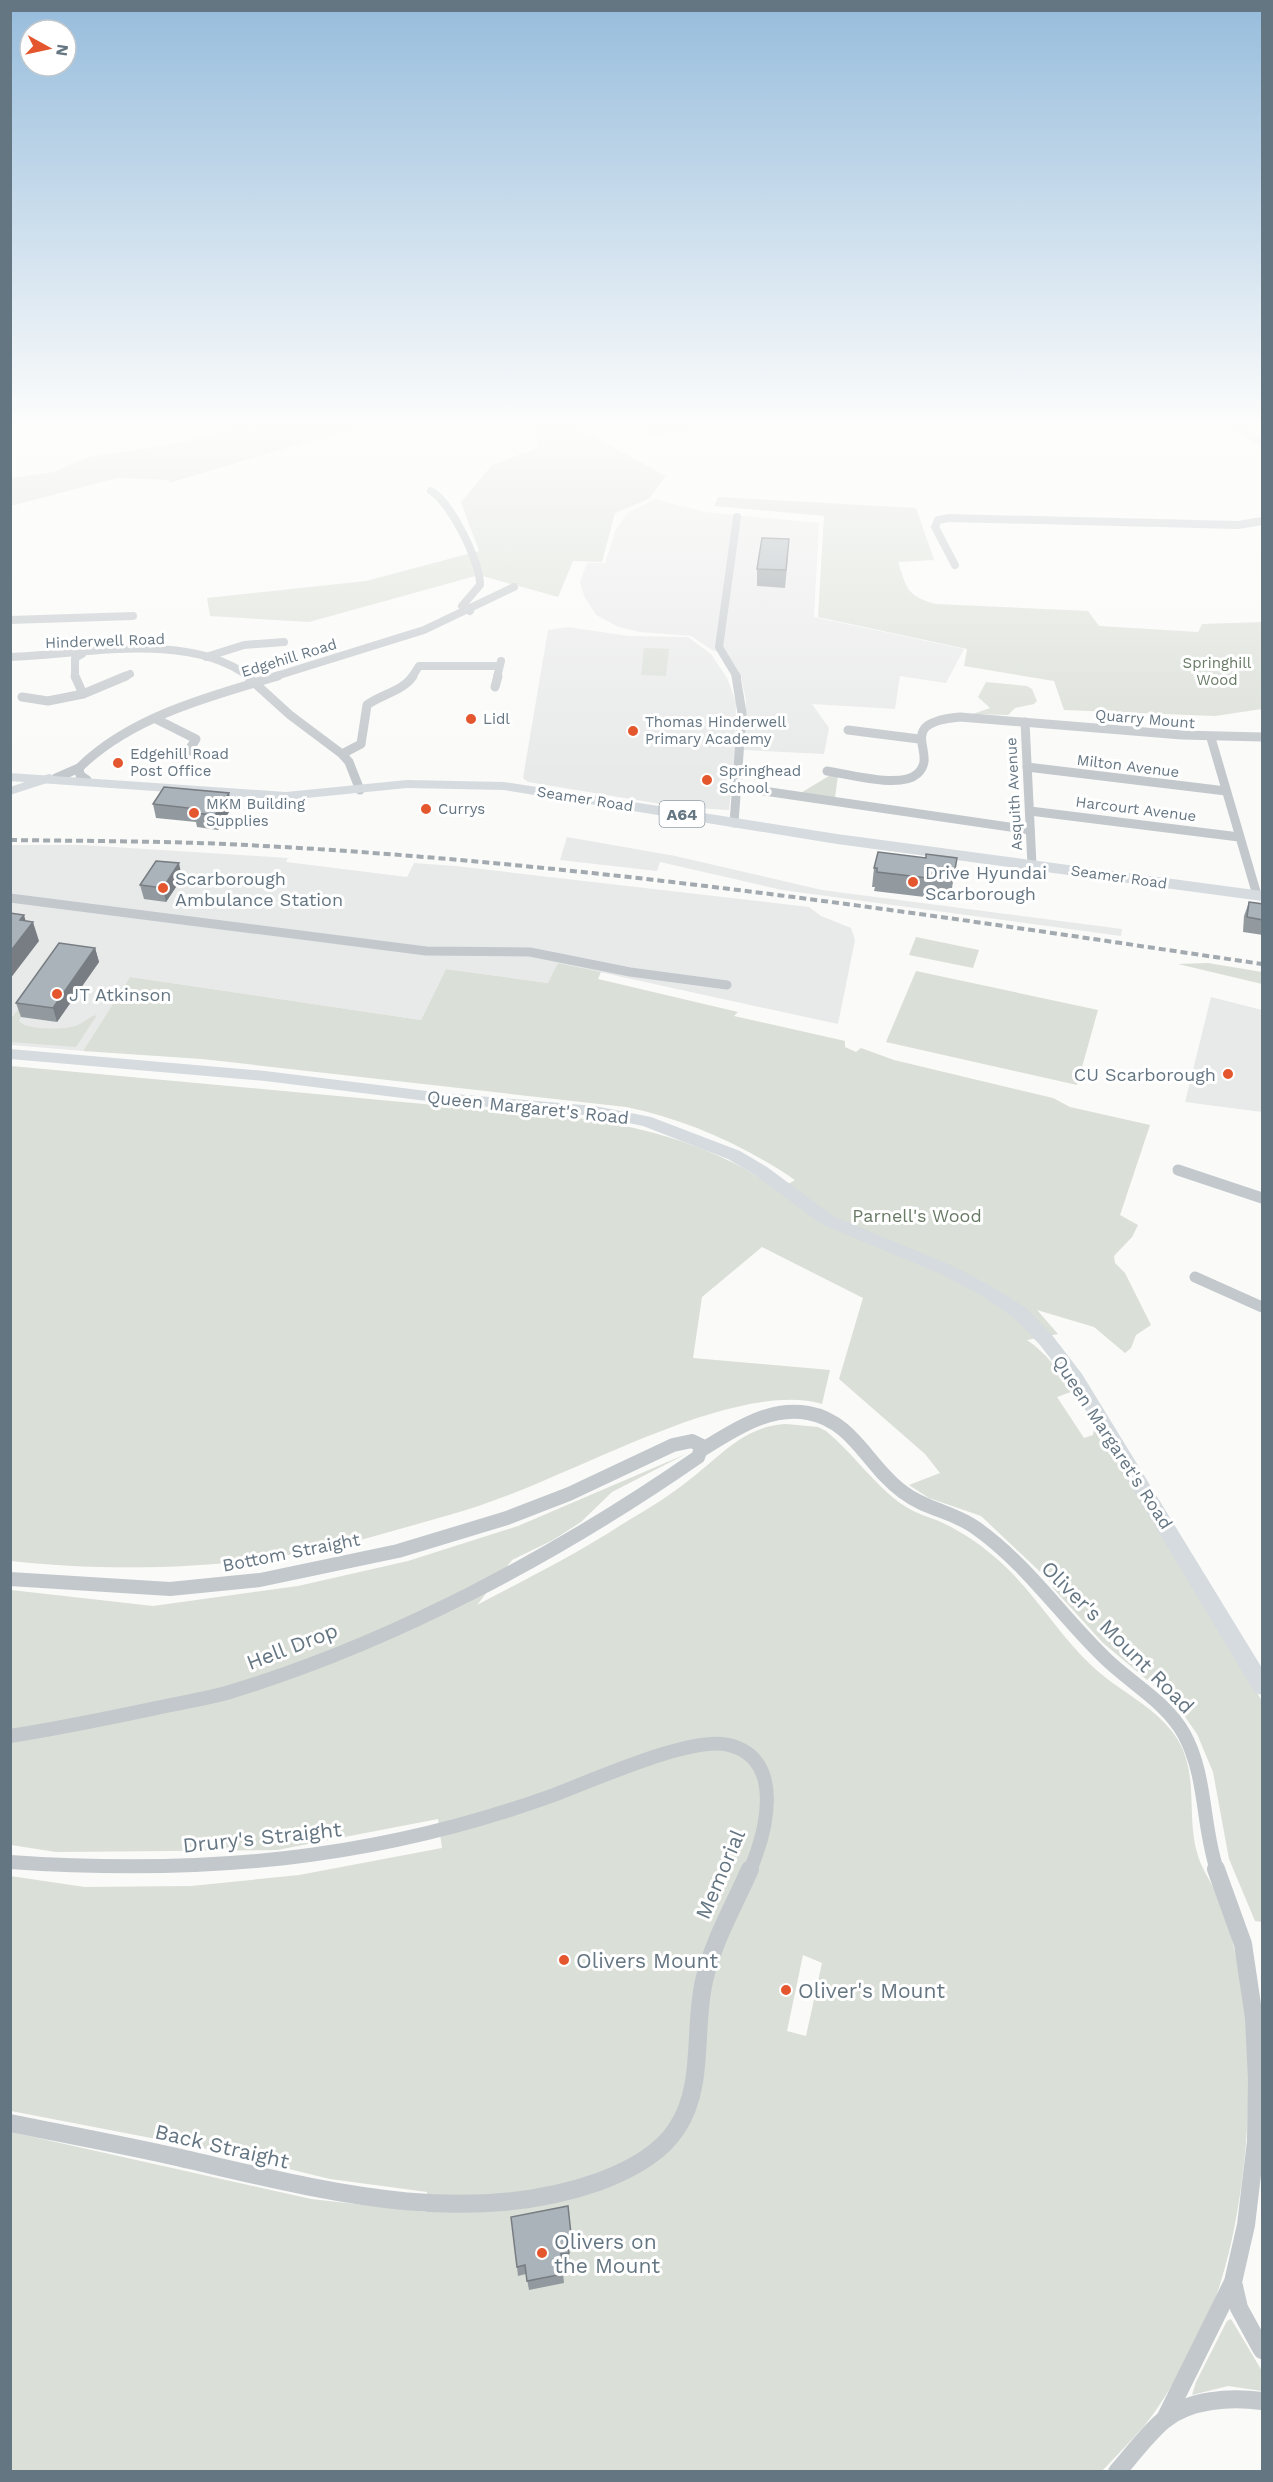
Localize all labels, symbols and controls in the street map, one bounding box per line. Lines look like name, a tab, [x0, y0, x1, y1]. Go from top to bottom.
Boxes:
north arrow	[18, 18, 78, 78]
text: N	[52, 43, 73, 57]
street label: Hinderwell Road	[45, 630, 165, 652]
street label: Edgehill Road	[239, 635, 339, 681]
park label: Springhill Wood	[1183, 654, 1252, 689]
street label: Quarry Mount	[1094, 706, 1196, 732]
place label: Lidl	[483, 710, 510, 728]
marker: Lidl	[464, 712, 478, 726]
place label: Thomas Hinderwell Primary Academy	[645, 713, 787, 748]
marker: Thomas Hinderwell Primary Academy	[626, 724, 640, 738]
street label: Asquith Avenue	[1002, 737, 1026, 851]
place label: Edgehill Road Post Office	[130, 745, 229, 780]
street label: Milton Avenue	[1076, 751, 1180, 781]
marker: Edgehill Road Post Office	[111, 756, 125, 770]
place label: Springhead School	[719, 762, 801, 797]
marker: Springhead School	[700, 773, 714, 787]
street label: Seamer Road	[536, 783, 634, 815]
street label: Harcourt Avenue	[1075, 793, 1197, 825]
place label: MKM Building Supplies	[206, 795, 305, 830]
place label: Currys	[438, 800, 485, 818]
road number: A64	[660, 801, 704, 827]
marker: Currys	[419, 802, 433, 816]
marker: MKM Building Supplies	[187, 806, 201, 820]
street label: Seamer Road	[1070, 861, 1168, 893]
place label: Drive Hyundai Scarborough	[925, 862, 1047, 904]
place label: Scarborough Ambulance Station	[175, 868, 343, 910]
marker: Drive Hyundai Scarborough	[906, 875, 920, 889]
marker: Scarborough Ambulance Station	[156, 881, 170, 895]
place label: JT Atkinson	[69, 984, 171, 1005]
marker: JT Atkinson	[50, 987, 64, 1001]
place label: CU Scarborough	[1074, 1064, 1216, 1085]
marker: CU Scarborough	[1221, 1067, 1235, 1081]
street label: Queen Margaret's Road	[426, 1086, 630, 1128]
park label: Parnell's Wood	[852, 1205, 982, 1226]
street label: Queen Margaret's Road	[1049, 1351, 1177, 1533]
street label: Bottom Straight	[220, 1528, 362, 1576]
street label: Oliver's Mount Road	[1036, 1555, 1200, 1719]
street label: Hell Drop	[243, 1617, 341, 1675]
street label: Drury's Straight	[181, 1816, 343, 1858]
street label: Memorial	[690, 1825, 750, 1923]
place label: Olivers Mount	[576, 1948, 718, 1973]
marker: Olivers Mount	[557, 1953, 571, 1967]
place label: Oliver's Mount	[798, 1978, 945, 2003]
marker: Oliver's Mount	[779, 1983, 793, 1997]
street label: Back Straight	[153, 2118, 292, 2174]
place label: Olivers on the Mount	[554, 2229, 660, 2278]
marker: Olivers on the Mount	[535, 2246, 549, 2260]

